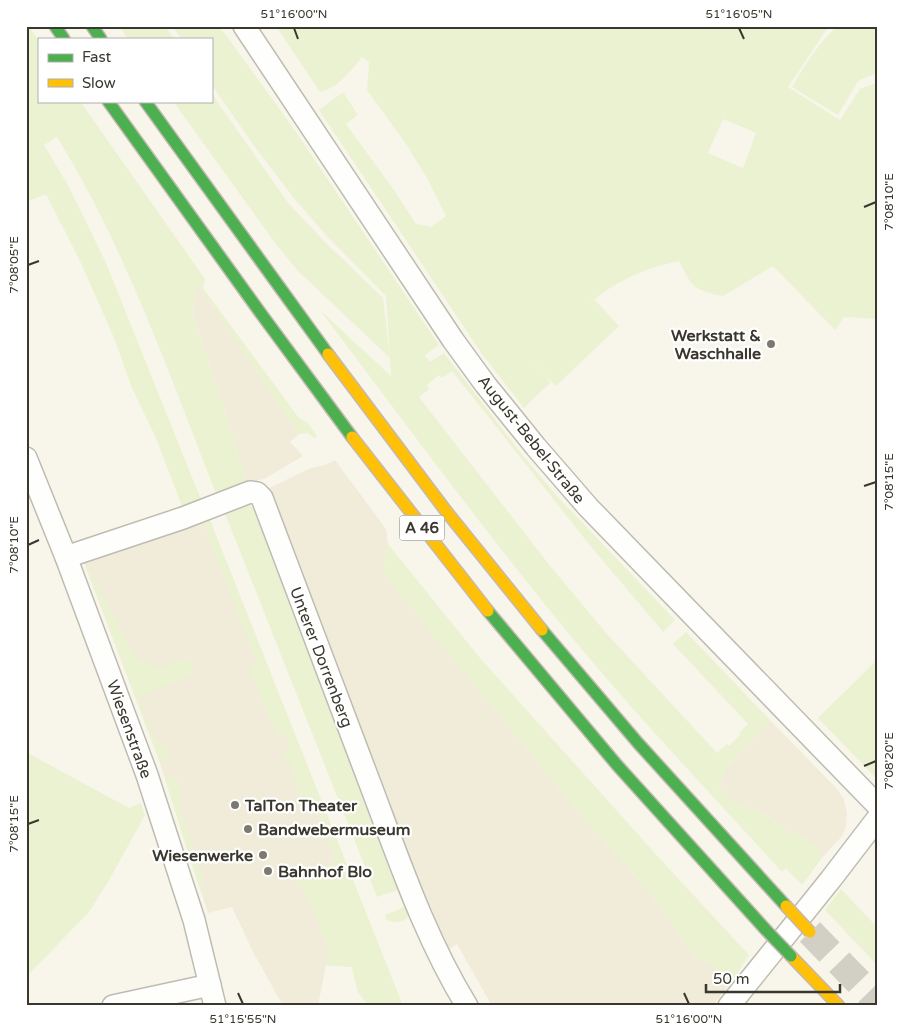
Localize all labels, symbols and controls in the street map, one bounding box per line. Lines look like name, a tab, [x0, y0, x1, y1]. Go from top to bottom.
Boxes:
text: 51°16'00"N	[261, 7, 328, 21]
text: 51°16'05"N	[706, 7, 773, 21]
legend	[38, 38, 212, 102]
text: Fast	[82, 48, 112, 66]
text: Slow	[82, 74, 116, 92]
text: 7°08'10"E	[882, 173, 896, 231]
text: 7°08'05"E	[7, 236, 21, 294]
place label: Werkstatt & Waschhalle	[671, 326, 761, 364]
marker: Werkstatt & Waschhalle	[765, 338, 777, 350]
street label: August-Bebel-Straße	[473, 371, 589, 508]
text: 7°08'15"E	[882, 453, 896, 511]
text: 7°08'10"E	[7, 516, 21, 574]
road number: A 46	[400, 516, 444, 540]
street label: Unterer Dorrenberg	[285, 584, 357, 731]
street label: Wiesenstraße	[102, 677, 156, 781]
text: 7°08'20"E	[882, 732, 896, 790]
text: 7°08'15"E	[7, 795, 21, 853]
place label: TalTon Theater	[244, 796, 358, 816]
marker: TalTon Theater	[229, 799, 241, 811]
place label: Bandwebermuseum	[258, 820, 410, 840]
marker: Bandwebermuseum	[242, 823, 254, 835]
place label: Wiesenwerke	[152, 846, 253, 866]
marker: Wiesenwerke	[257, 849, 269, 861]
place label: Bahnhof Blo	[278, 862, 372, 882]
marker: Bahnhof Blo	[262, 865, 274, 877]
scale bar	[706, 962, 839, 994]
text: 50 m	[713, 970, 750, 988]
text: 51°15'55"N	[210, 1012, 277, 1026]
text: 51°16'00"N	[656, 1012, 723, 1026]

